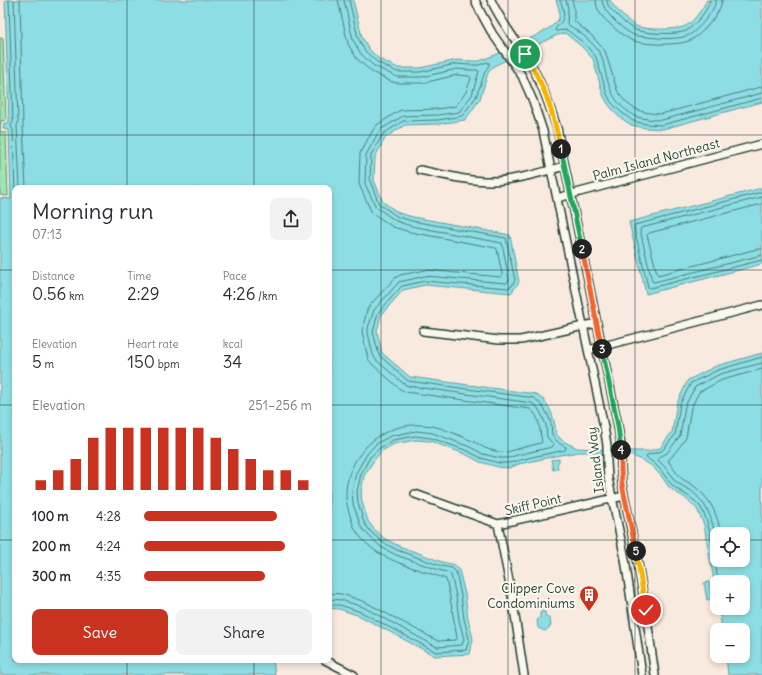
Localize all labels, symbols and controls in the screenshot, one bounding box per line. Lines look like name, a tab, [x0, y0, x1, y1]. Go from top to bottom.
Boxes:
pin	[508, 37, 542, 71]
icon: arrive	[514, 43, 536, 65]
street label: Palm Island Northeast	[591, 134, 722, 185]
pin: 1	[551, 139, 571, 159]
text: 1	[559, 142, 563, 156]
text: Morning run	[32, 197, 154, 225]
button: share	[270, 198, 312, 240]
text: 07:13	[32, 226, 62, 243]
pin: 2	[572, 239, 592, 259]
text: 2	[579, 242, 585, 256]
text: Distance	[32, 269, 75, 283]
text: Time	[127, 269, 151, 283]
text: Pace	[223, 269, 247, 283]
text: 0.56	[32, 283, 66, 305]
text: 2:29	[127, 283, 160, 305]
text: 4:26	[223, 283, 255, 305]
text: km	[66, 289, 84, 303]
text: /km	[255, 289, 277, 303]
text: Elevation	[32, 337, 77, 351]
text: Heart rate	[127, 337, 178, 351]
text: kcal	[223, 337, 242, 351]
pin: 3	[592, 339, 612, 359]
text: 3	[599, 342, 605, 356]
text: 5	[32, 351, 42, 373]
text: 150	[127, 351, 155, 373]
text: 34	[223, 351, 242, 373]
text: m	[42, 357, 54, 371]
text: bpm	[155, 357, 180, 371]
text: Elevation	[32, 397, 85, 414]
text: 251–256 m	[248, 397, 312, 414]
street label: Island Way	[583, 426, 608, 494]
pin: 4	[611, 440, 631, 460]
text: 4	[618, 443, 624, 457]
street label: Skiff Point	[503, 490, 564, 519]
text: 100 m	[32, 508, 69, 525]
text: 4:28	[96, 508, 121, 525]
map controls	[710, 527, 750, 663]
button: locate	[710, 527, 750, 567]
text: 200 m	[32, 538, 71, 555]
text: 4:24	[96, 538, 121, 555]
pin: 5	[626, 541, 646, 561]
text: 5	[633, 544, 639, 558]
text: 300 m	[32, 568, 71, 585]
text: 4:35	[96, 568, 121, 585]
button: +	[710, 575, 750, 615]
place label: Clipper Cove Condominiums	[487, 580, 575, 612]
building icon: Clipper Cove Condominiums	[578, 584, 600, 612]
pin	[629, 593, 663, 627]
icon: check	[635, 599, 657, 621]
button: Save	[32, 609, 168, 655]
button: Share	[176, 609, 312, 655]
button: −	[710, 623, 750, 663]

